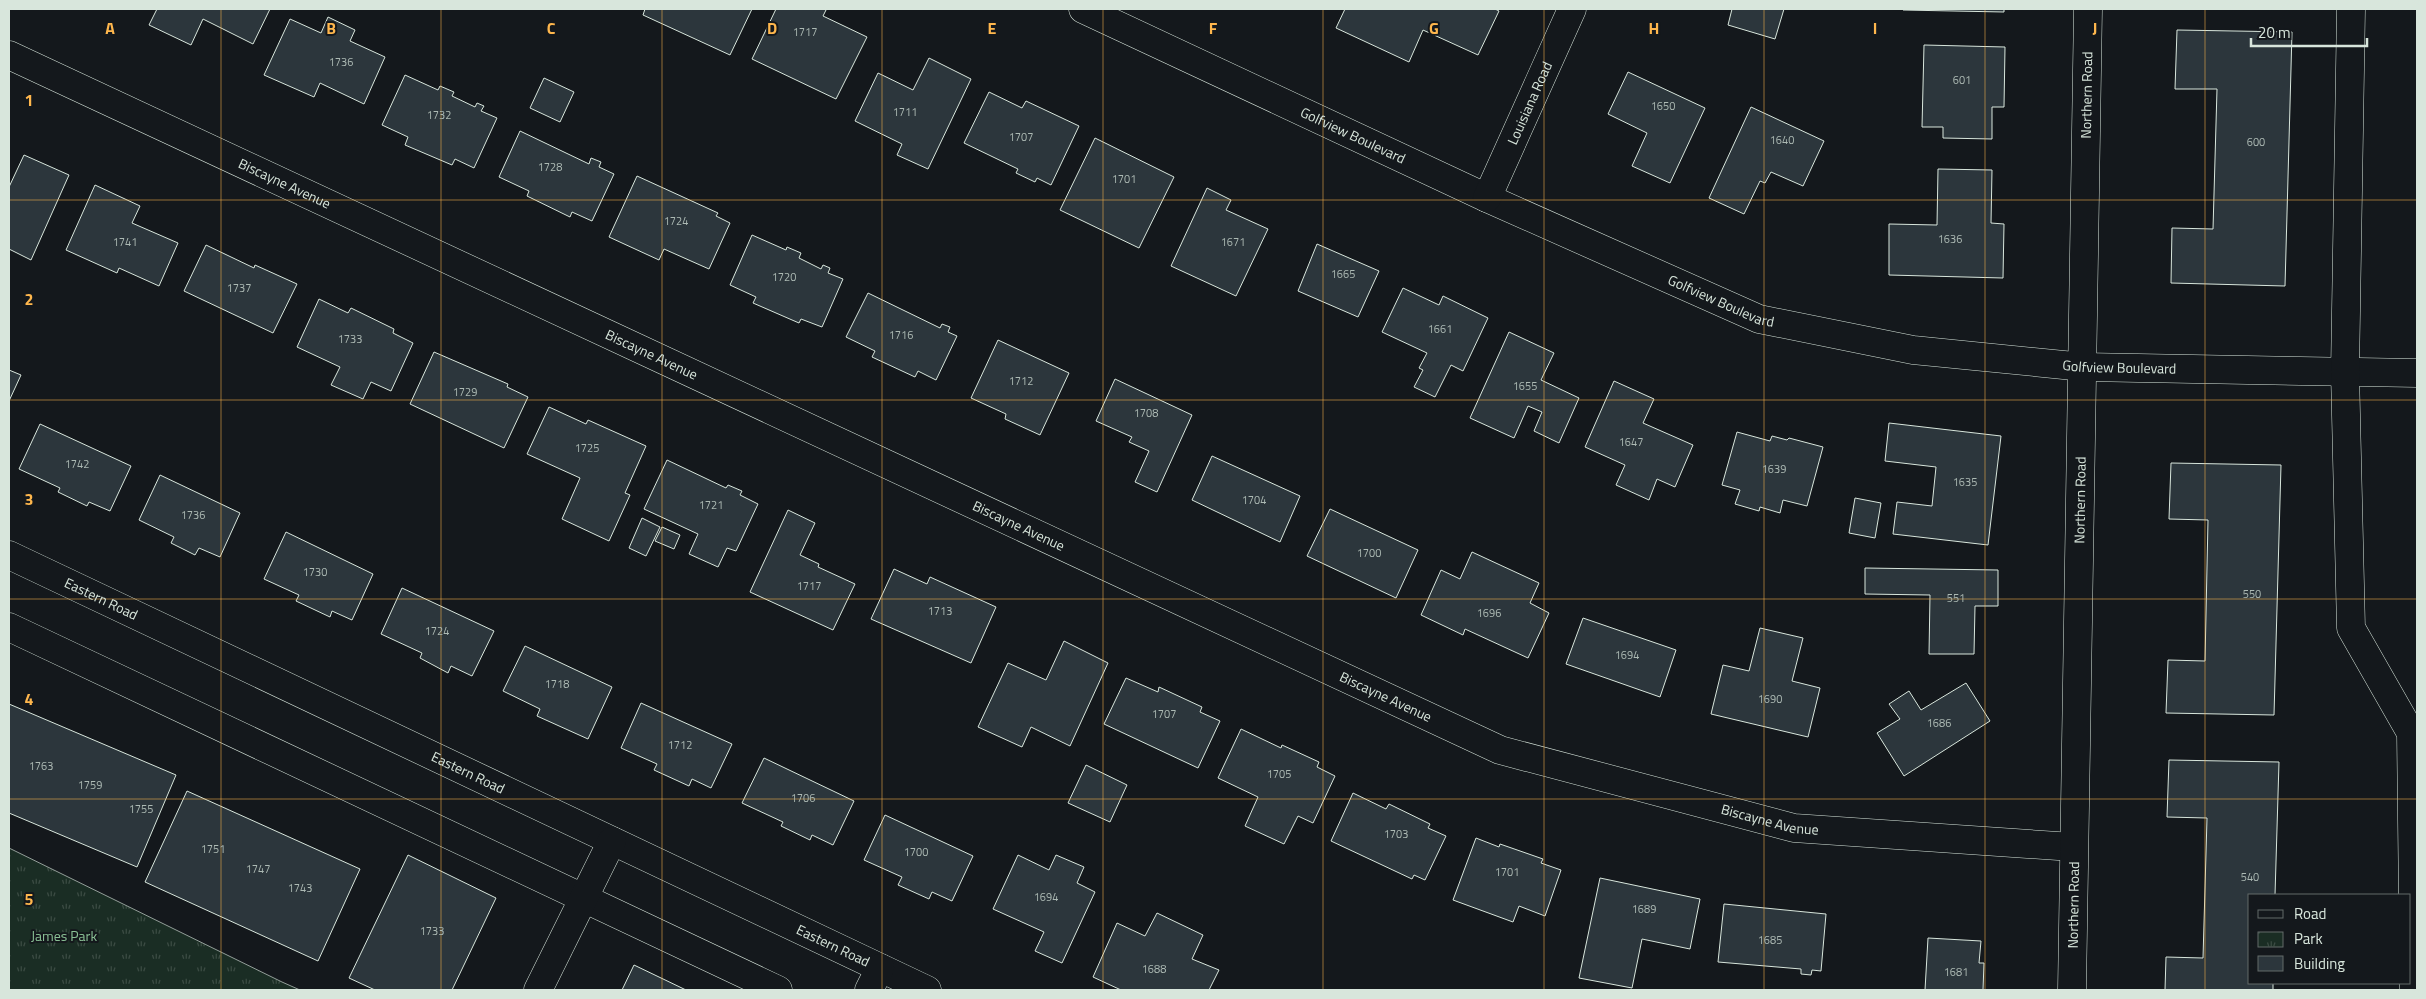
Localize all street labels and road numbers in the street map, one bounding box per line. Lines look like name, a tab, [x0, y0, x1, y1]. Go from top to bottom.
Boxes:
street label: Northern Road	[2075, 51, 2097, 139]
street label: Louisiana Road	[1501, 58, 1557, 148]
street label: Golfview Boulevard	[1297, 101, 1409, 168]
street label: Biscayne Avenue	[235, 152, 334, 214]
street label: Golfview Boulevard	[1665, 269, 1776, 332]
street label: Biscayne Avenue	[602, 324, 701, 385]
street label: Golfview Boulevard	[2062, 354, 2176, 379]
street label: Northern Road	[2068, 456, 2091, 544]
street label: Biscayne Avenue	[969, 495, 1068, 556]
street label: Eastern Road	[61, 572, 142, 625]
street label: Biscayne Avenue	[1336, 666, 1436, 727]
street label: Eastern Road	[428, 746, 509, 799]
street label: Biscayne Avenue	[1719, 798, 1819, 840]
street label: Northern Road	[2062, 861, 2084, 949]
street label: Eastern Road	[793, 919, 874, 972]

